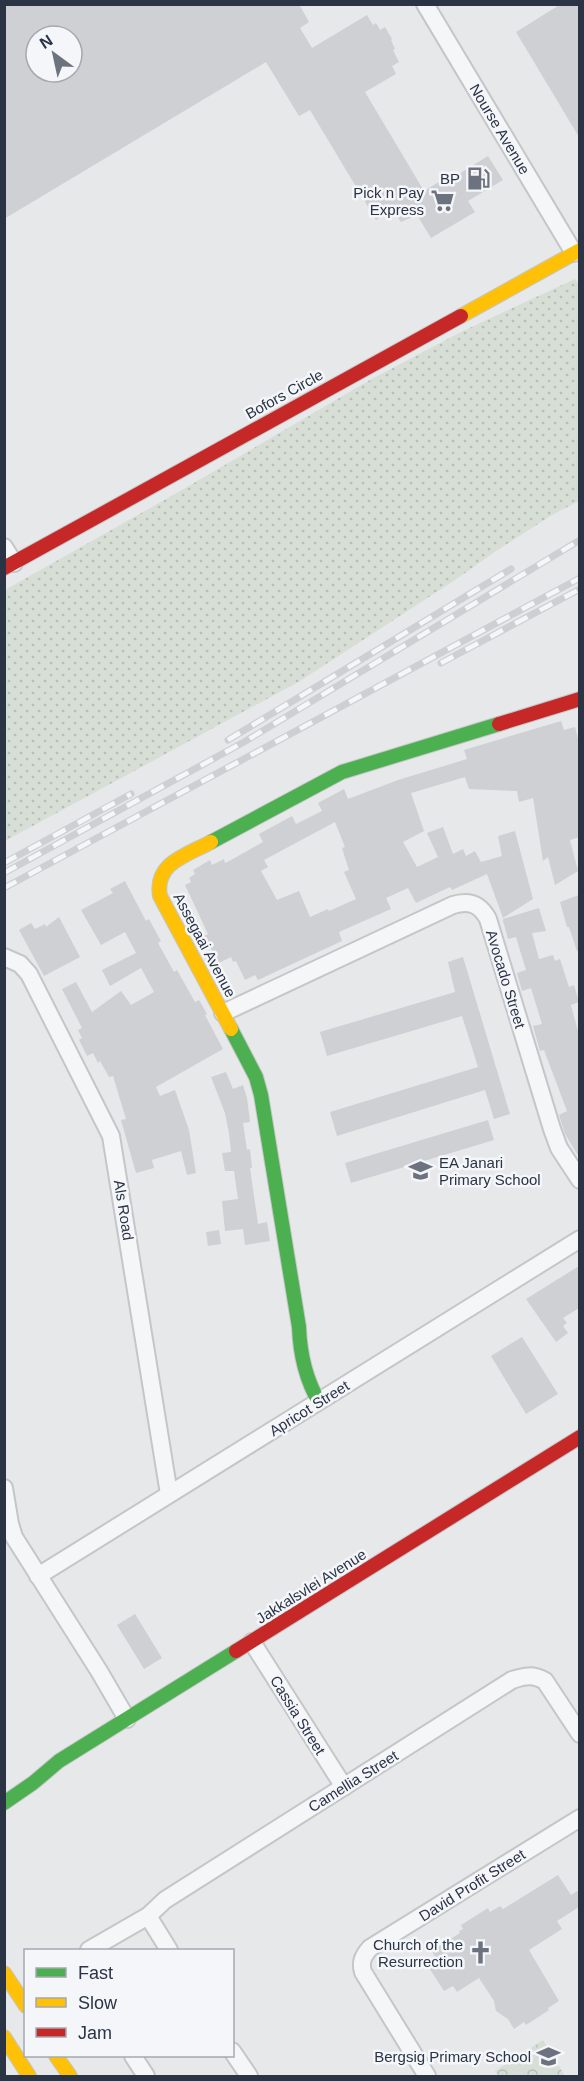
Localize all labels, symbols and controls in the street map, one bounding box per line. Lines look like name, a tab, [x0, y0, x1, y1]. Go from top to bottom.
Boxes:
north arrow	[24, 24, 84, 84]
text: N	[37, 32, 56, 52]
street label: Nourse Avenue	[466, 81, 534, 177]
fuel station icon: BP	[465, 165, 491, 191]
place label: BP	[440, 170, 460, 187]
place label: Pick n Pay Express	[353, 184, 424, 218]
supermarket icon: Pick n Pay Express	[429, 188, 455, 214]
street label: Bofors Circle	[242, 366, 326, 422]
street label: Assegaai Avenue	[170, 890, 240, 1000]
street label: Avocado Street	[483, 928, 529, 1031]
place label: EA Janari Primary School	[439, 1154, 541, 1188]
school or university icon: EA Janari Primary School	[408, 1158, 434, 1184]
street label: Als Road	[111, 1179, 137, 1241]
street label: Apricot Street	[266, 1376, 353, 1439]
street label: Jakkalsvlei Avenue	[253, 1545, 369, 1627]
street label: Cassia Street	[267, 1672, 330, 1758]
street label: Camellia Street	[305, 1746, 402, 1815]
street label: David Profit Street	[416, 1845, 529, 1924]
place label: Church of the Resurrection	[373, 1936, 463, 1970]
church icon: Church of the Resurrection	[468, 1940, 494, 1966]
legend	[24, 1949, 234, 2057]
text: Fast	[78, 1963, 113, 1983]
text: Slow	[78, 1993, 118, 2013]
text: Jam	[78, 2023, 112, 2043]
school or university icon: Bergsig Primary School	[536, 2043, 562, 2069]
place label: Bergsig Primary School	[374, 2048, 531, 2065]

